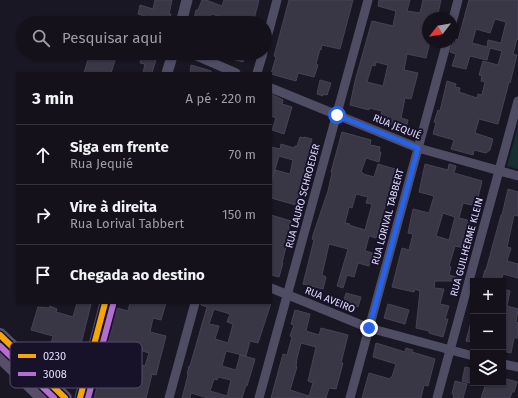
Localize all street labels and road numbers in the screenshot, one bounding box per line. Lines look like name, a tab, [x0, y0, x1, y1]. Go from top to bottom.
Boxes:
street label: RUA JEQUIÉ	[371, 110, 424, 142]
street label: RUA LAURO SCHROEDER	[283, 142, 323, 250]
street label: RUA LORIVAL TABBERT	[369, 167, 407, 266]
street label: RUA GUILHERME KLEIN	[448, 196, 486, 298]
street label: RUA AVEIRO	[303, 284, 357, 316]

